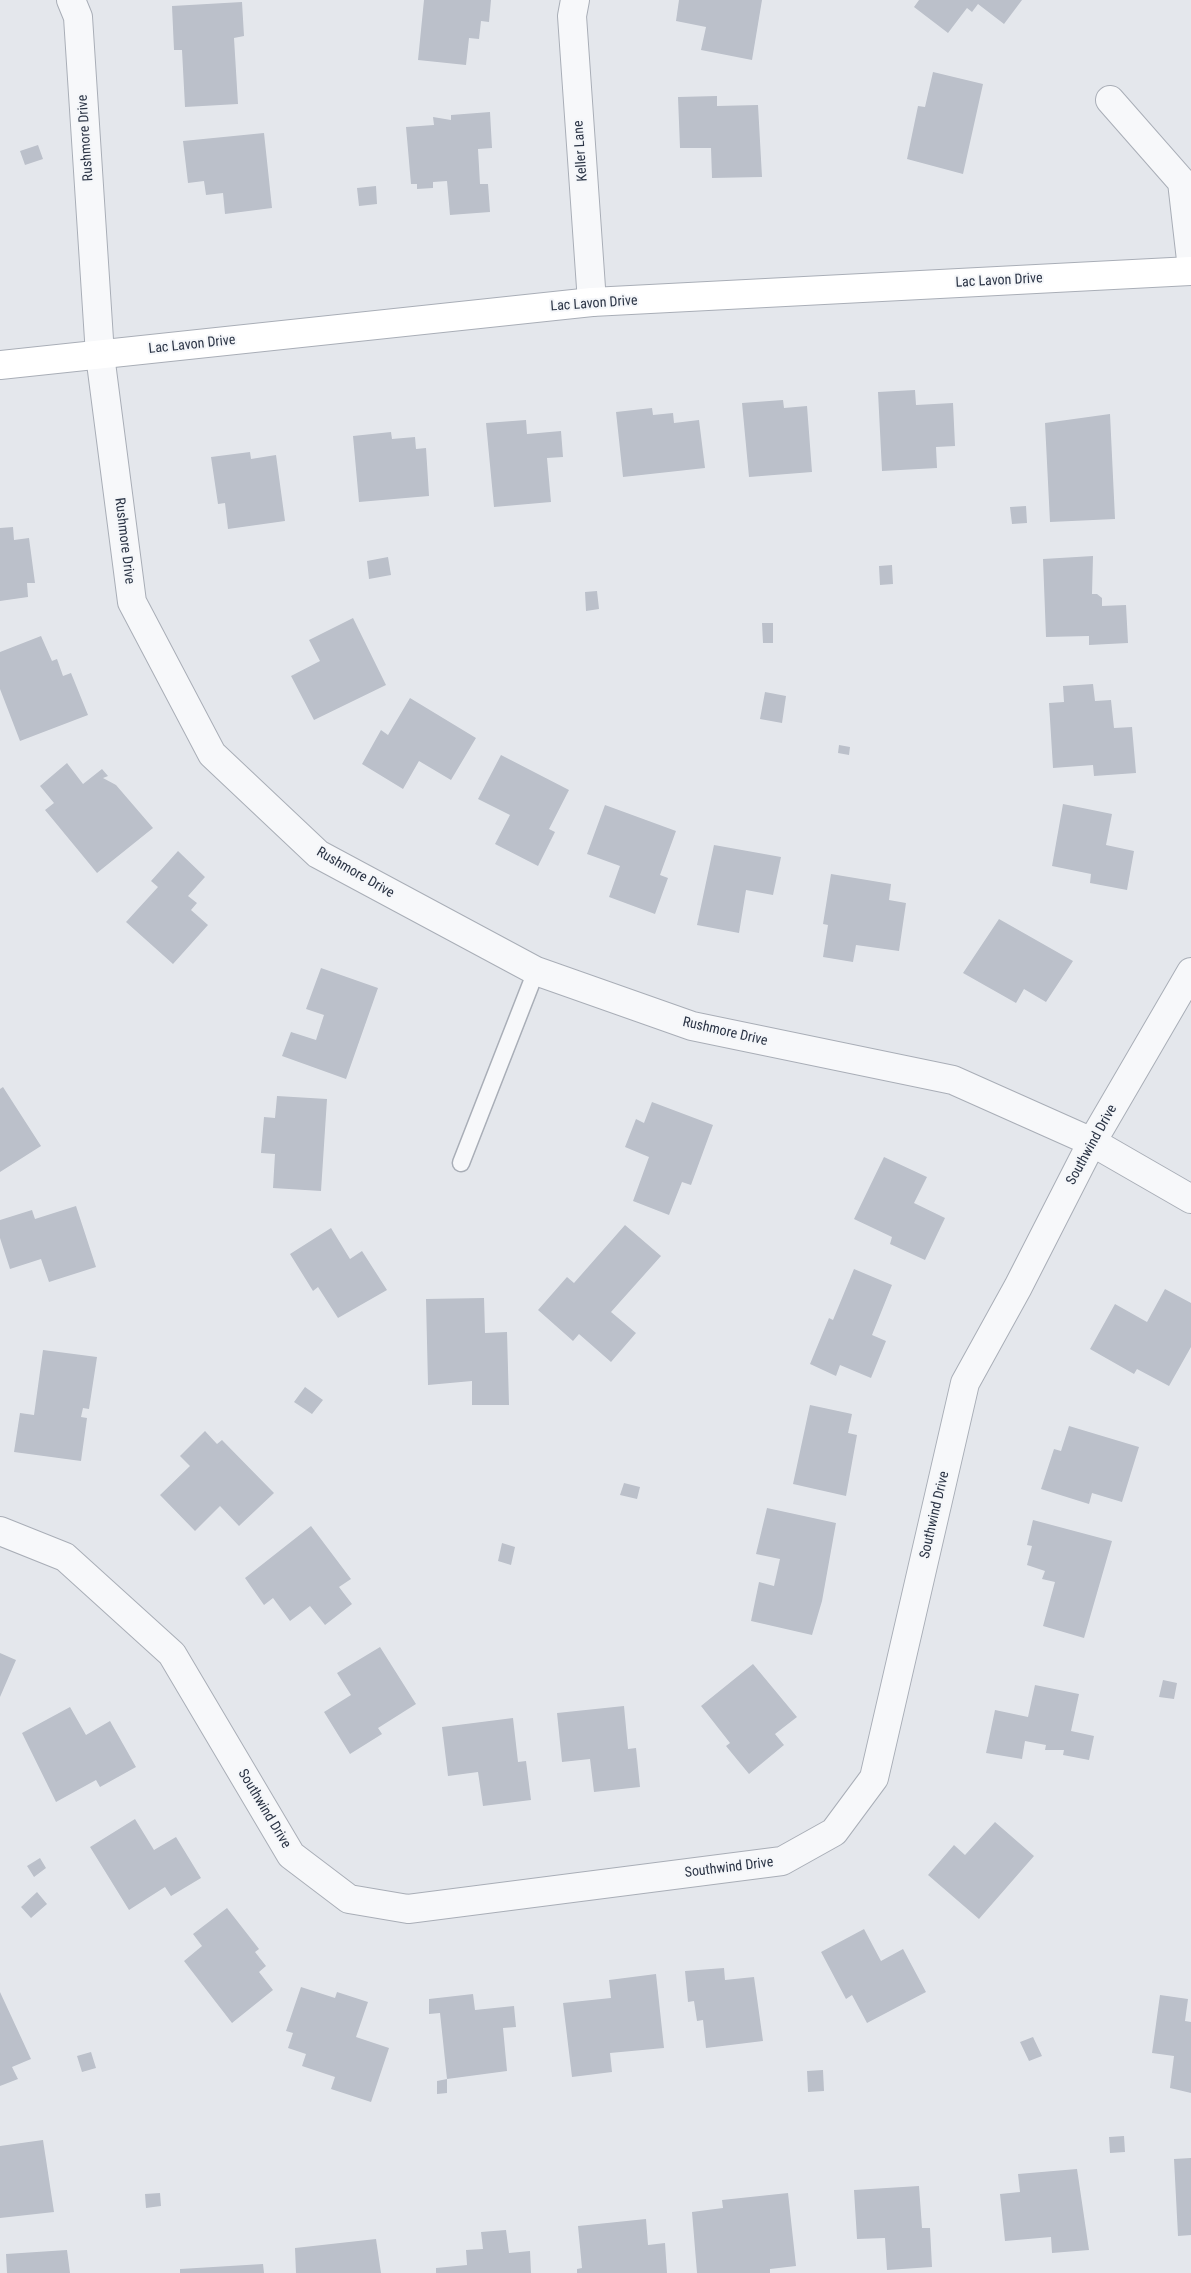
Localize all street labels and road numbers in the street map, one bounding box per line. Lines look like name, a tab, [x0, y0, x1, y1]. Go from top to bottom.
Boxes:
street label: Rushmore Drive	[75, 94, 97, 182]
street label: Keller Lane	[570, 120, 592, 182]
street label: Lac Lavon Drive	[955, 270, 1043, 292]
street label: Lac Lavon Drive	[550, 293, 638, 315]
street label: Lac Lavon Drive	[148, 332, 236, 358]
street label: Rushmore Drive	[110, 497, 138, 585]
street label: Rushmore Drive	[313, 844, 397, 902]
street label: Rushmore Drive	[681, 1014, 769, 1050]
street label: Southwind Drive	[1063, 1102, 1121, 1188]
street label: Southwind Drive	[917, 1470, 953, 1560]
street label: Southwind Drive	[234, 1766, 294, 1852]
street label: Southwind Drive	[684, 1854, 774, 1882]

